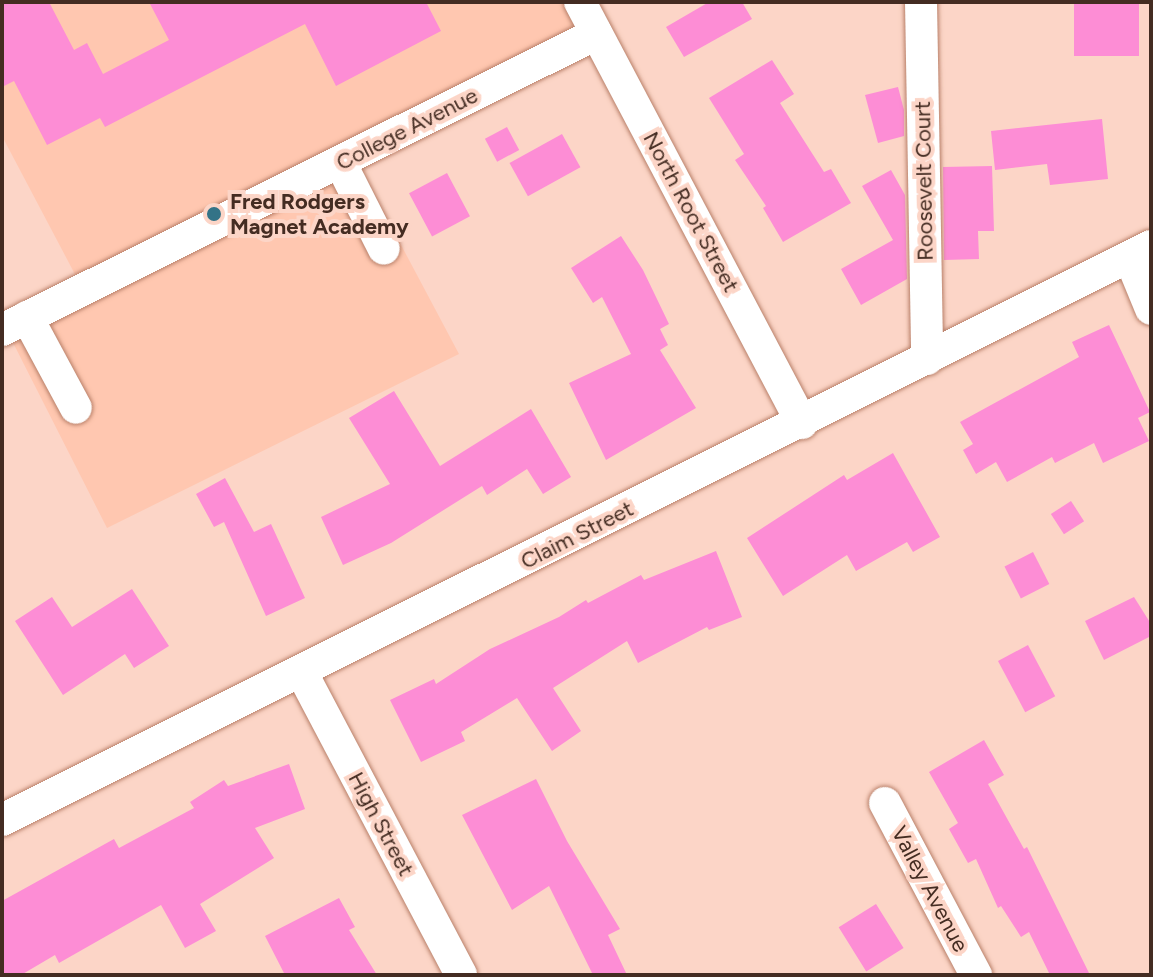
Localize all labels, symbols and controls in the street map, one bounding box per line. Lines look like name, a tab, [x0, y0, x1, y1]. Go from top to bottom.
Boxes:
street label: College Avenue	[332, 82, 482, 176]
street label: Roosevelt Court	[909, 101, 939, 261]
street label: North Root Street	[638, 127, 744, 297]
place label: Fred Rodgers Magnet Academy	[230, 188, 409, 240]
marker: Fred Rodgers Magnet Academy	[205, 205, 223, 223]
street label: Claim Street	[516, 495, 638, 575]
street label: High Street	[343, 768, 419, 880]
street label: Valley Avenue	[886, 822, 974, 956]

